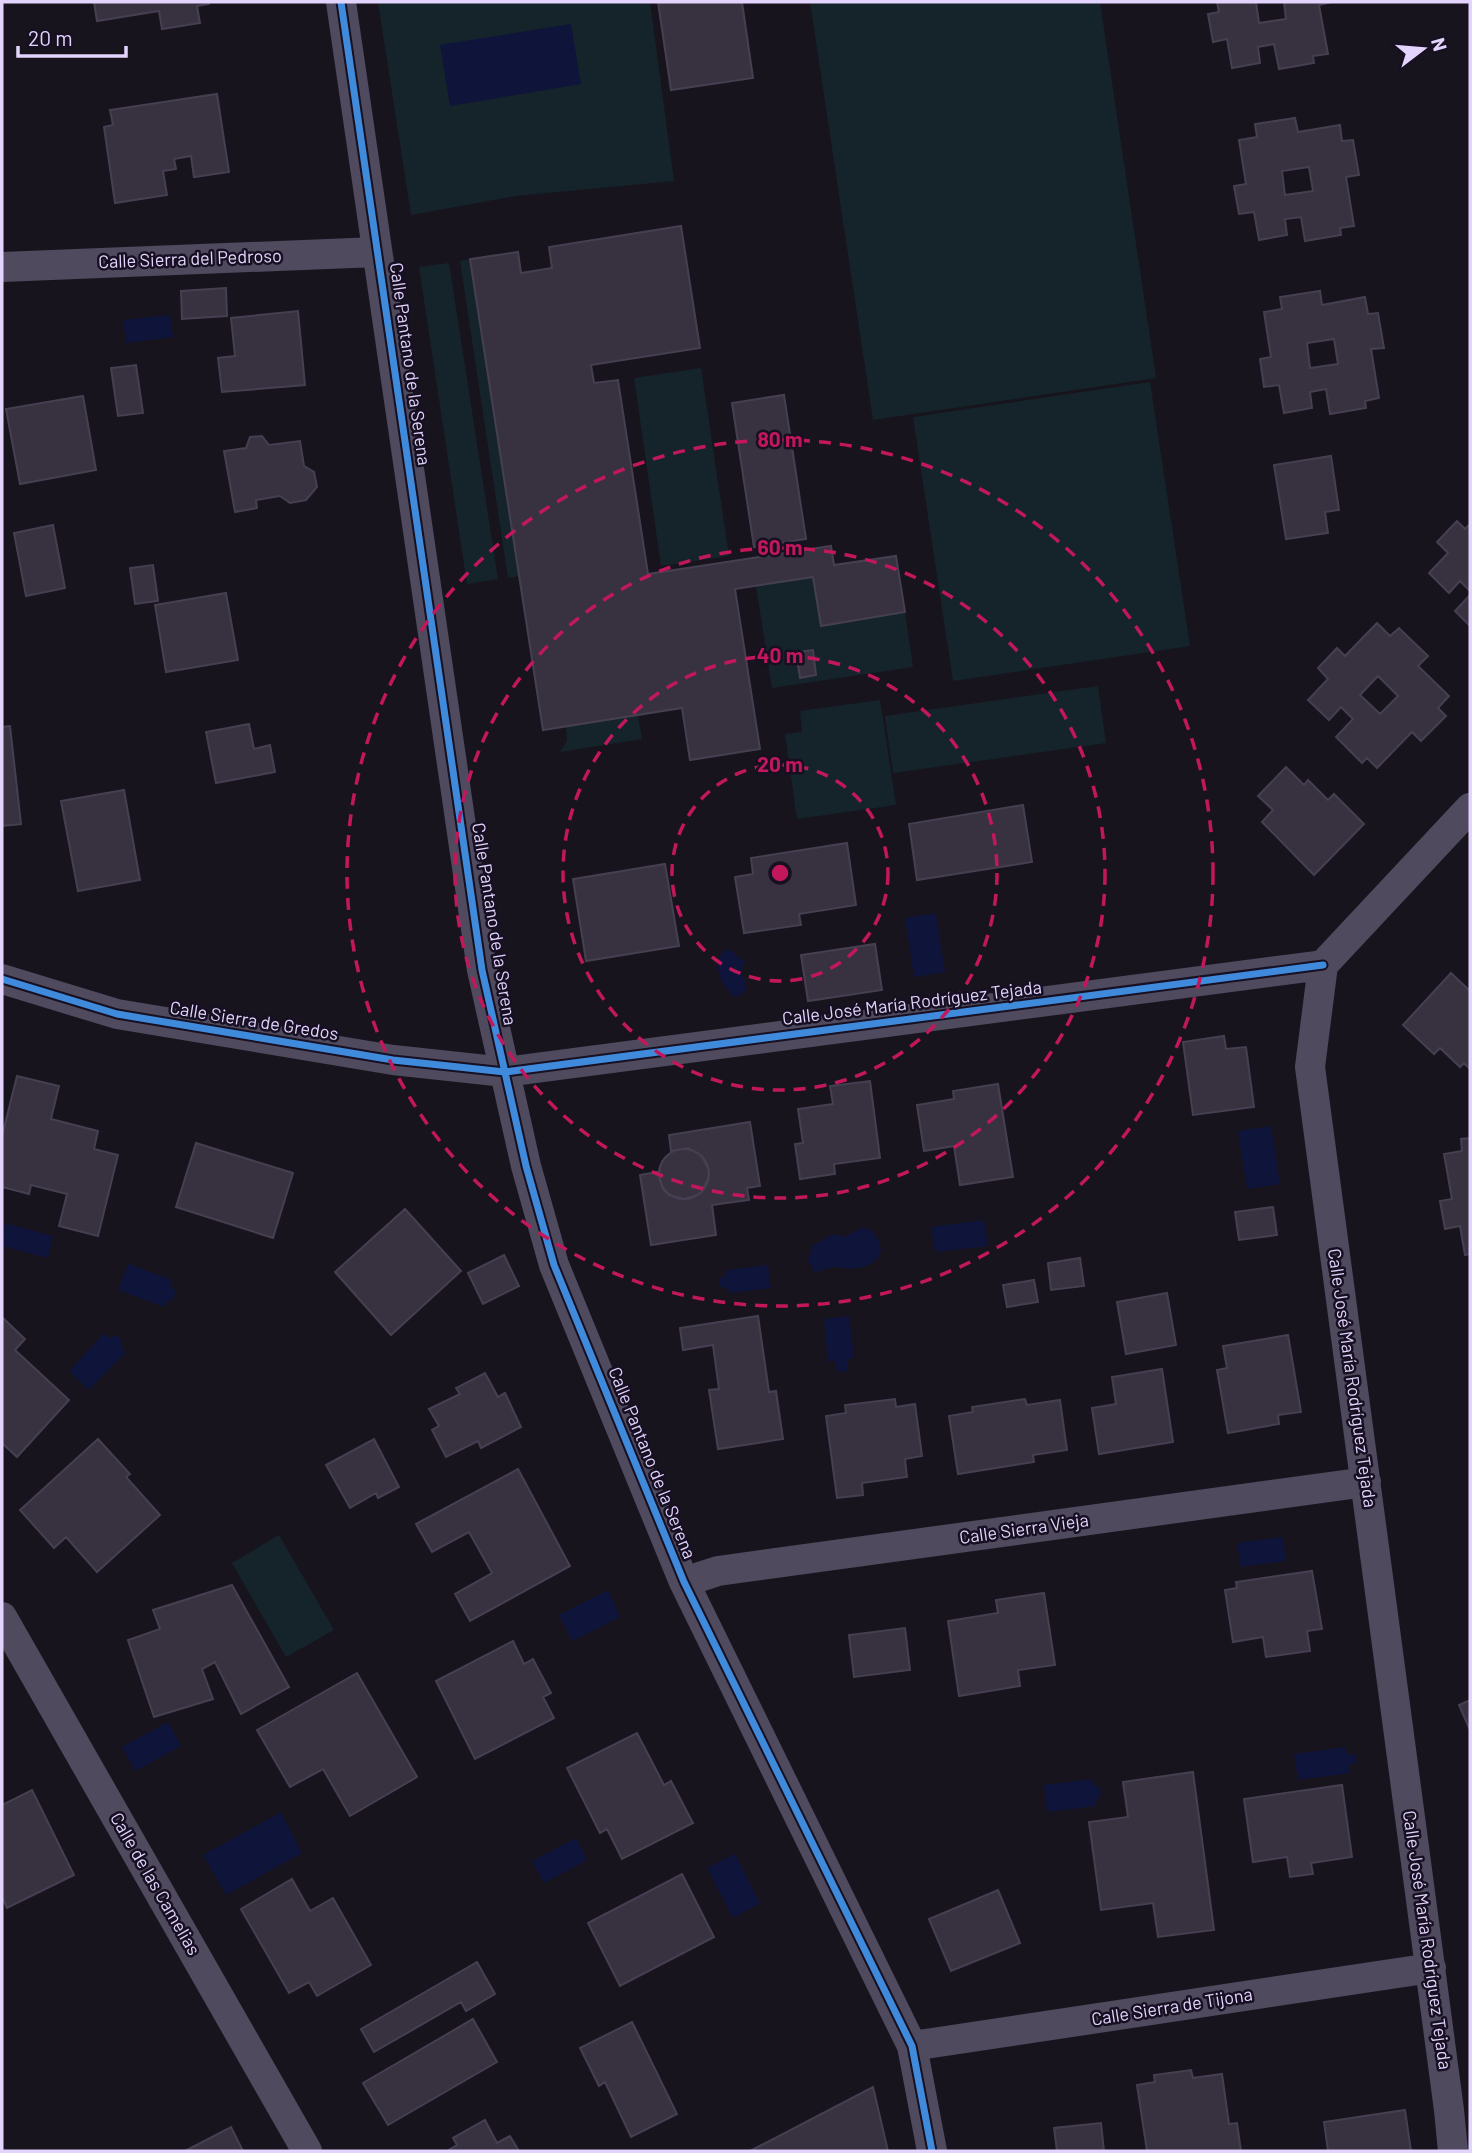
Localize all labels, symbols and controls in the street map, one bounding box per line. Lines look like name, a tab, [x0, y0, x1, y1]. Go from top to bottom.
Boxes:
scale bar	[18, 14, 126, 58]
north arrow	[1388, 14, 1458, 84]
text: 20 m	[28, 25, 73, 50]
text: N	[1427, 35, 1453, 53]
street label: Calle Sierra del Pedroso	[98, 244, 282, 272]
street label: Calle Pantano de la Serena	[386, 261, 436, 467]
text: 80 m	[757, 426, 803, 451]
text: 60 m	[758, 534, 802, 559]
text: 40 m	[757, 642, 803, 667]
text: 20 m	[757, 751, 803, 776]
street label: Calle Pantano de la Serena	[468, 821, 522, 1027]
centre of rings	[768, 861, 792, 885]
street label: Calle José María Rodríguez Tejada	[781, 975, 1043, 1029]
street label: Calle Sierra de Gredos	[168, 996, 340, 1044]
street label: Calle José María Rodríguez Tejada	[1324, 1247, 1382, 1509]
street label: Calle Pantano de la Serena	[604, 1364, 701, 1562]
street label: Calle Sierra Vieja	[958, 1508, 1090, 1548]
street label: Calle de las Camelias	[106, 1808, 206, 1959]
street label: Calle José María Rodríguez Tejada	[1399, 1809, 1457, 2071]
street label: Calle Sierra de Tijona	[1090, 1982, 1254, 2030]

